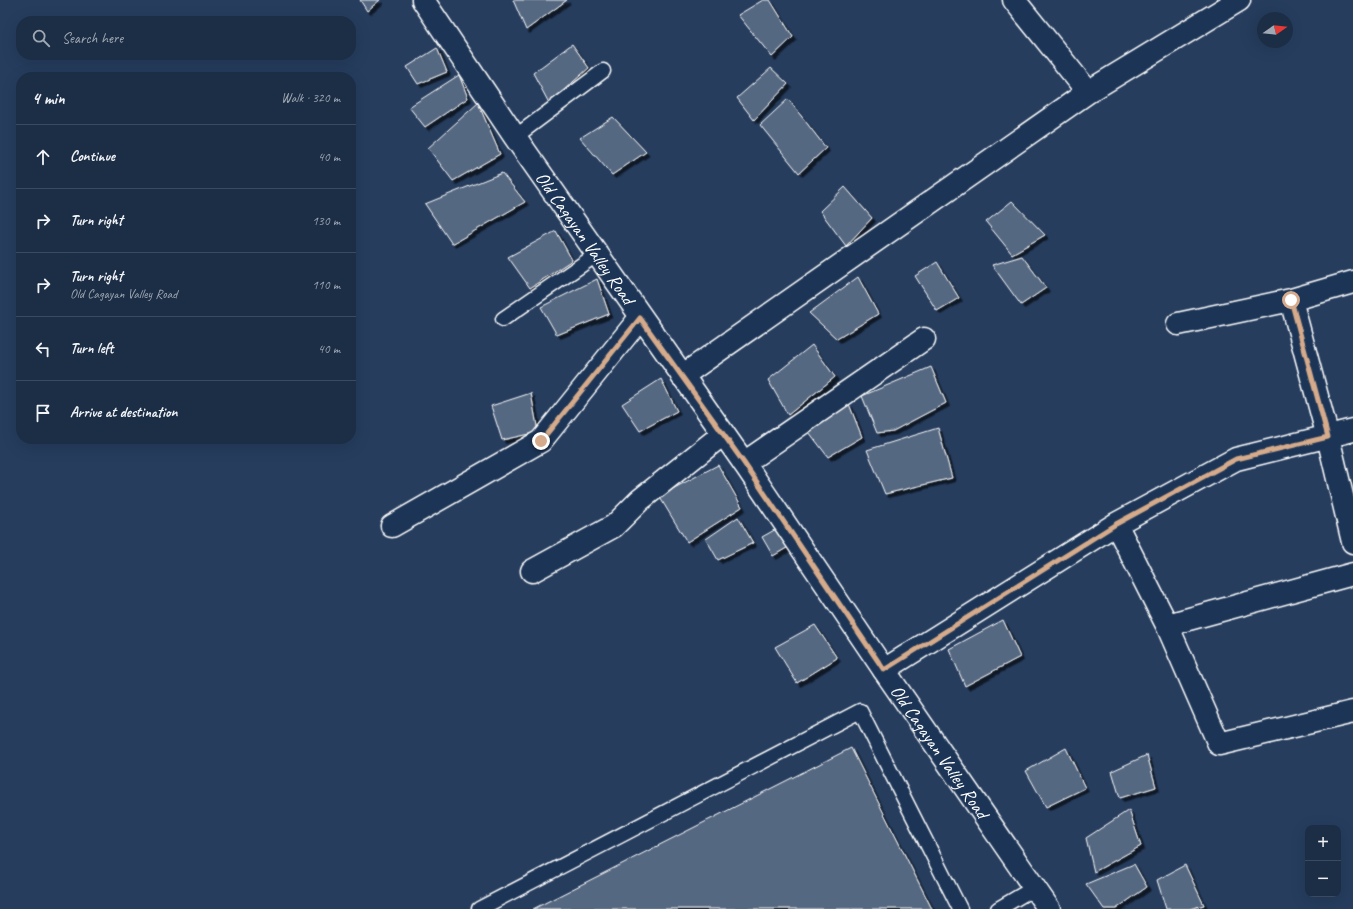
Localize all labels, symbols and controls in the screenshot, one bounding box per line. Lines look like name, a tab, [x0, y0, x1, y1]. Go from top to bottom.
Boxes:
north arrow	[1257, 12, 1293, 48]
search box	[16, 16, 356, 60]
icon: search	[30, 27, 52, 49]
text: Search here	[62, 29, 123, 48]
text: 4 min	[32, 88, 65, 109]
text: Walk · 320 m	[281, 90, 340, 106]
icon: ahead	[32, 146, 54, 168]
text: Continue	[70, 147, 115, 166]
text: 40 m	[318, 149, 340, 165]
street label: Old Cagayan Valley Road	[530, 167, 641, 311]
icon: right	[32, 210, 54, 232]
text: Turn right	[70, 211, 123, 230]
text: 130 m	[312, 213, 340, 229]
text: Turn right	[70, 267, 123, 286]
icon: right	[32, 274, 54, 296]
text: 110 m	[312, 277, 340, 293]
text: Old Cagayan Valley Road	[70, 286, 177, 302]
route start	[1282, 291, 1300, 309]
icon: left	[32, 338, 54, 360]
text: Turn left	[70, 339, 113, 358]
text: 40 m	[318, 341, 340, 357]
icon: arrive	[32, 402, 54, 424]
text: Arrive at destination	[70, 403, 177, 422]
route end	[532, 432, 550, 450]
street label: Old Cagayan Valley Road	[885, 680, 995, 825]
map controls	[1305, 825, 1341, 897]
button: +	[1305, 825, 1341, 861]
button: −	[1305, 861, 1341, 897]

